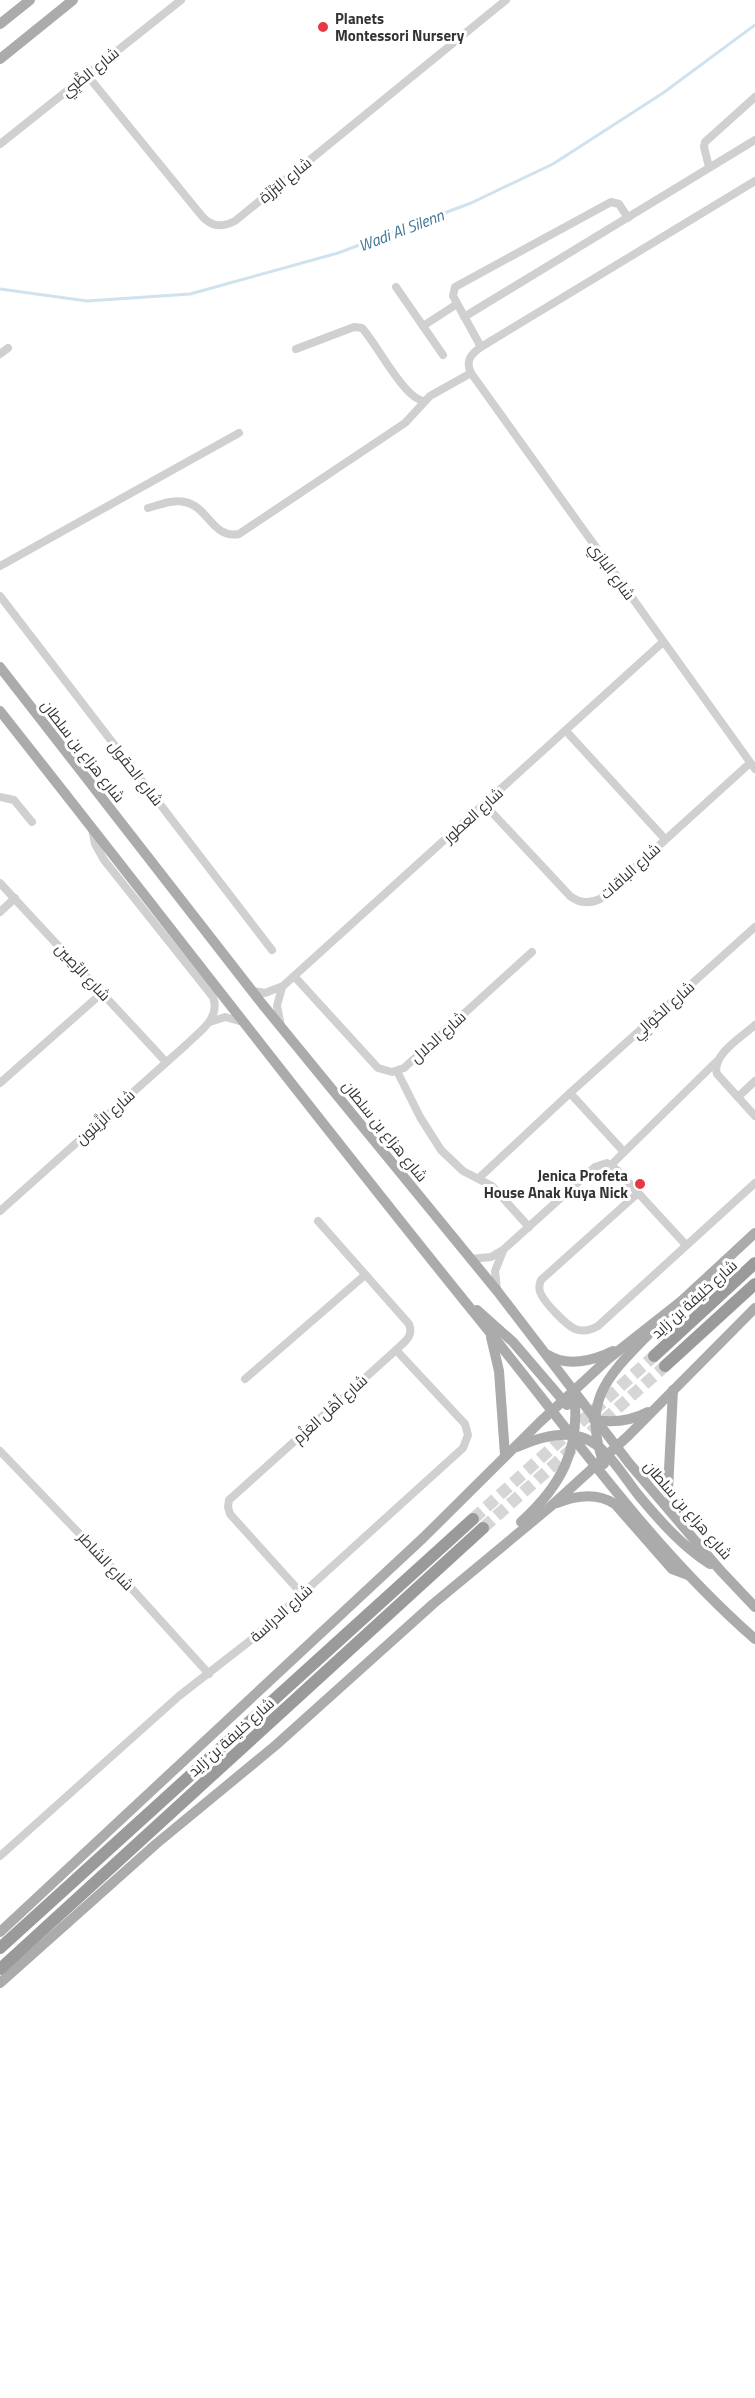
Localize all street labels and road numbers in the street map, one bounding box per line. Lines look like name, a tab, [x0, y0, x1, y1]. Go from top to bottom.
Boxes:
street label: شارع الظَّبِي	[56, 42, 124, 103]
street label: شارع البَرْزَة	[254, 152, 316, 208]
street label: شارع البازي	[582, 537, 641, 605]
street label: شارع هزاع بن سلطان	[35, 695, 131, 807]
street label: شارع الحقول	[103, 735, 169, 811]
street label: شارع العطور	[437, 782, 508, 849]
street label: شارع الباقات	[595, 837, 665, 905]
street label: شارع الرَّصِين	[50, 938, 116, 1006]
street label: شارع الخَوَالِي	[626, 975, 700, 1045]
street label: شارع الدلال	[405, 1006, 471, 1068]
street label: شارع هزاع بن سلطان	[337, 1075, 433, 1187]
street label: شارع الزَّيتون	[70, 1084, 140, 1150]
street label: شارع خليفة بن زايد	[646, 1254, 742, 1344]
street label: شارع أهْل العَزْم	[287, 1369, 373, 1449]
street label: شارع هزاع بن سلطان	[638, 1455, 738, 1565]
street label: شارع الشاطر	[72, 1526, 139, 1596]
street label: شارع الدراسة	[244, 1578, 318, 1648]
street label: شارع خليفة بن زايد	[183, 1692, 279, 1782]

